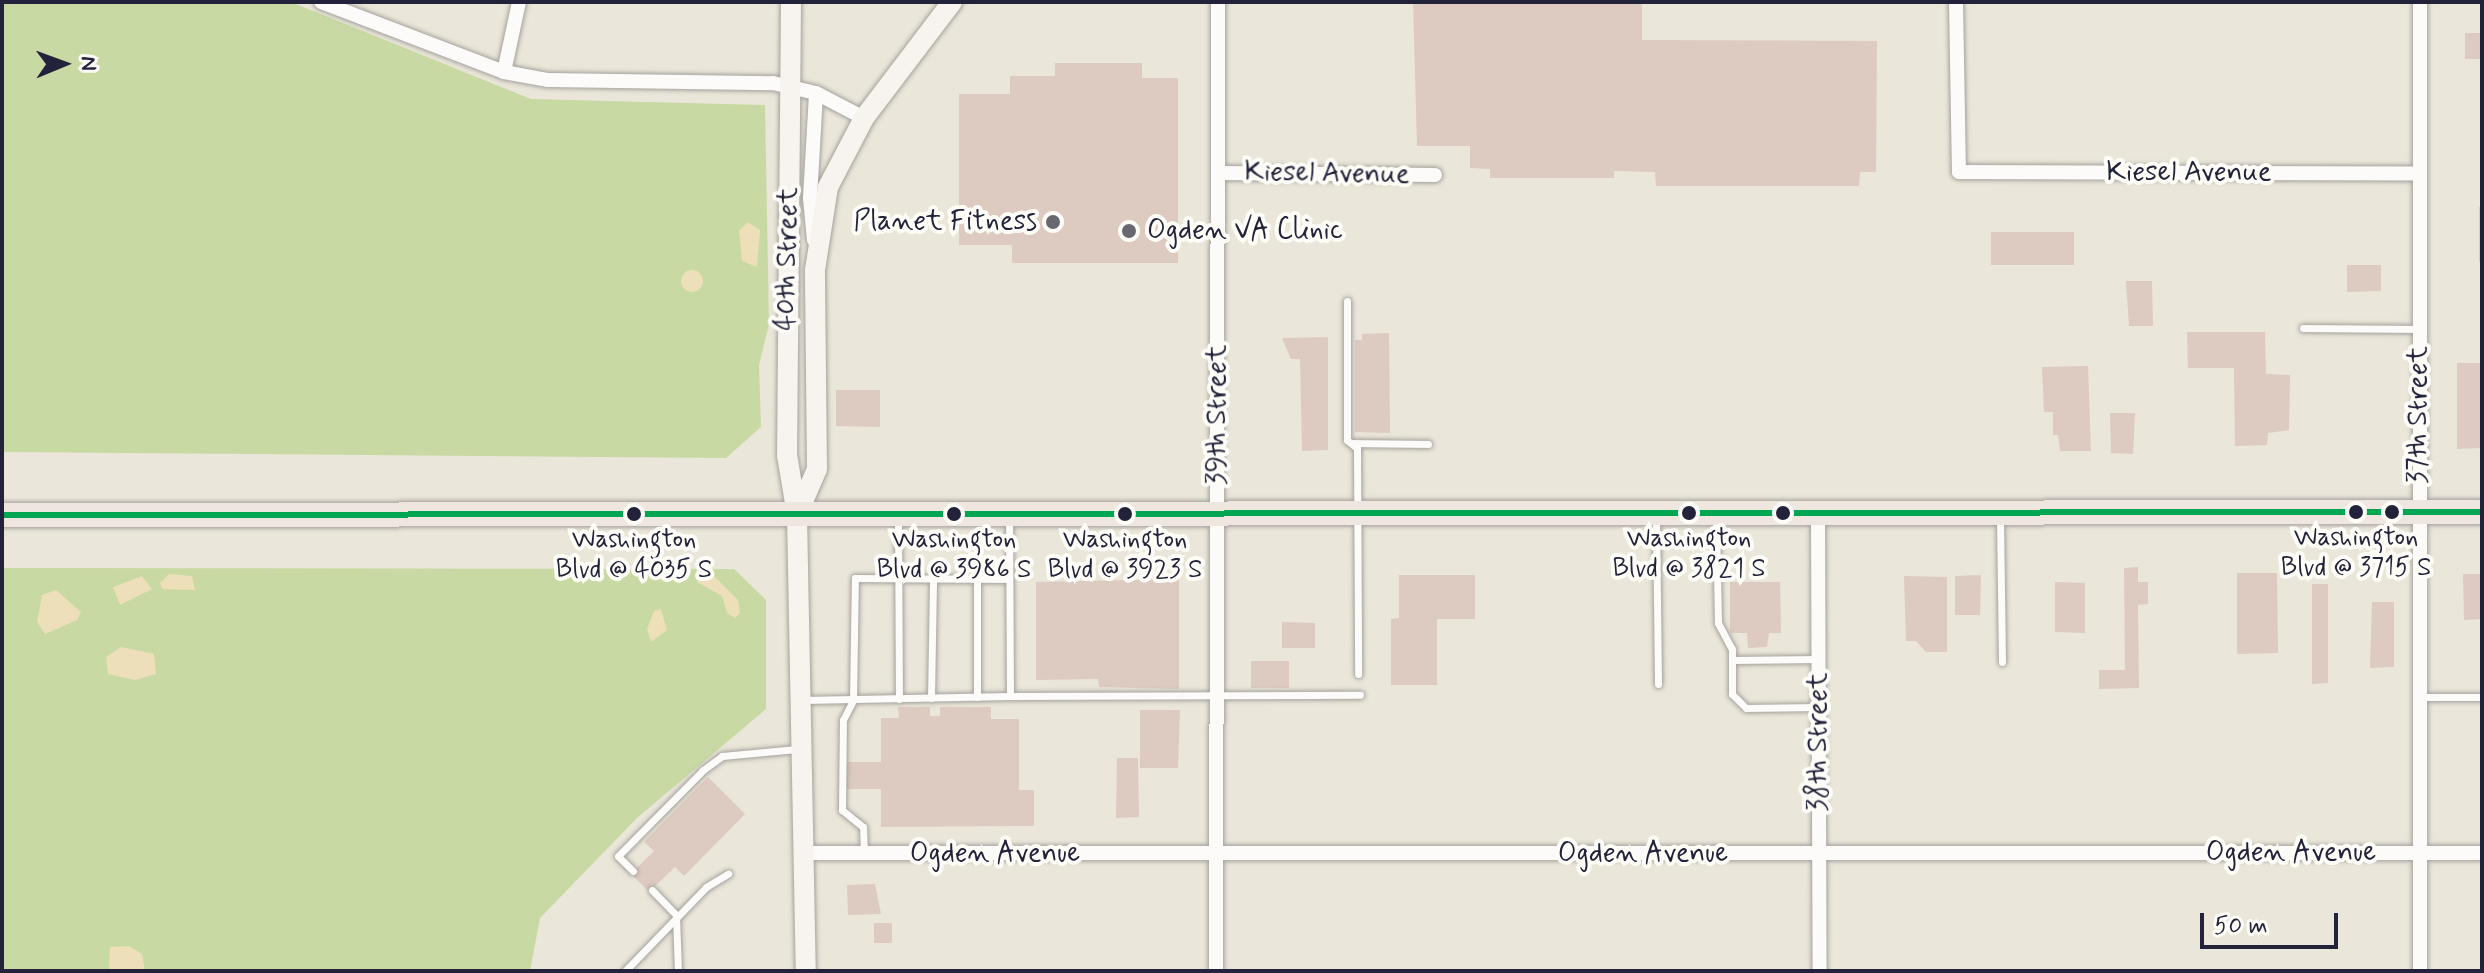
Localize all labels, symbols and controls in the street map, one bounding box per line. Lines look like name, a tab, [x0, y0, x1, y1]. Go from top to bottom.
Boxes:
north arrow	[24, 24, 104, 104]
text: N	[74, 56, 102, 71]
street label: Kiesel Avenue	[1244, 156, 1410, 192]
street label: Kiesel Avenue	[2106, 156, 2272, 190]
street label: 40th Street	[770, 187, 806, 331]
place label: Planet Fitness	[850, 205, 1037, 239]
marker: Planet Fitness	[1044, 213, 1062, 231]
place label: Ogden VA Clinic	[1147, 214, 1346, 248]
marker: Ogden VA Clinic	[1118, 220, 1140, 242]
street label: 39th Street	[1201, 345, 1235, 485]
street label: 37th Street	[2402, 346, 2436, 484]
marker: Washington Blvd @ 3715 S	[2348, 504, 2364, 520]
unlabelled marker	[2384, 504, 2400, 520]
marker: Washington Blvd @ 3821 S	[1681, 505, 1697, 521]
unlabelled marker	[1775, 505, 1791, 521]
marker: Washington Blvd @ 4035 S	[626, 506, 642, 522]
marker: Washington Blvd @ 3986 S	[946, 506, 962, 522]
marker: Washington Blvd @ 3923 S	[1117, 506, 1133, 522]
place label: Washington Blvd @ 3715 S	[2281, 523, 2431, 584]
place label: Washington Blvd @ 3821 S	[1612, 524, 1766, 586]
place label: Washington Blvd @ 4035 S	[556, 525, 712, 586]
place label: Washington Blvd @ 3986 S	[877, 525, 1031, 586]
place label: Washington Blvd @ 3923 S	[1048, 525, 1202, 586]
street label: 38th Street	[1802, 672, 1836, 812]
street label: Ogden Avenue	[2204, 836, 2378, 870]
street label: Ogden Avenue	[908, 837, 1082, 871]
street label: Ogden Avenue	[1556, 837, 1730, 871]
scale bar	[2204, 897, 2342, 947]
text: 50 m	[2214, 911, 2268, 942]

